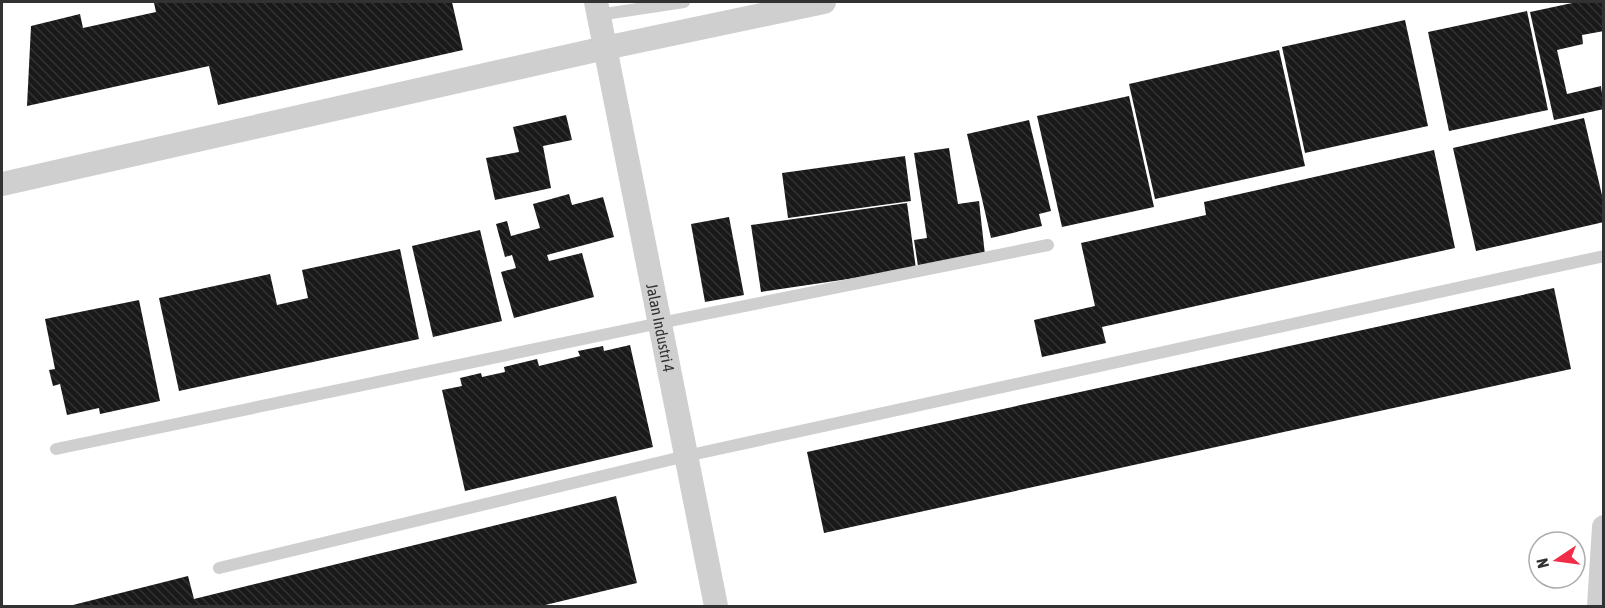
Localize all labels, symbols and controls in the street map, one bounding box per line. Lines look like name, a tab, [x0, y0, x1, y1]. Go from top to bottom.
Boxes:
street label: Jalan Industri 4	[643, 282, 678, 373]
north arrow	[1527, 530, 1587, 590]
text: N	[1533, 557, 1552, 570]

